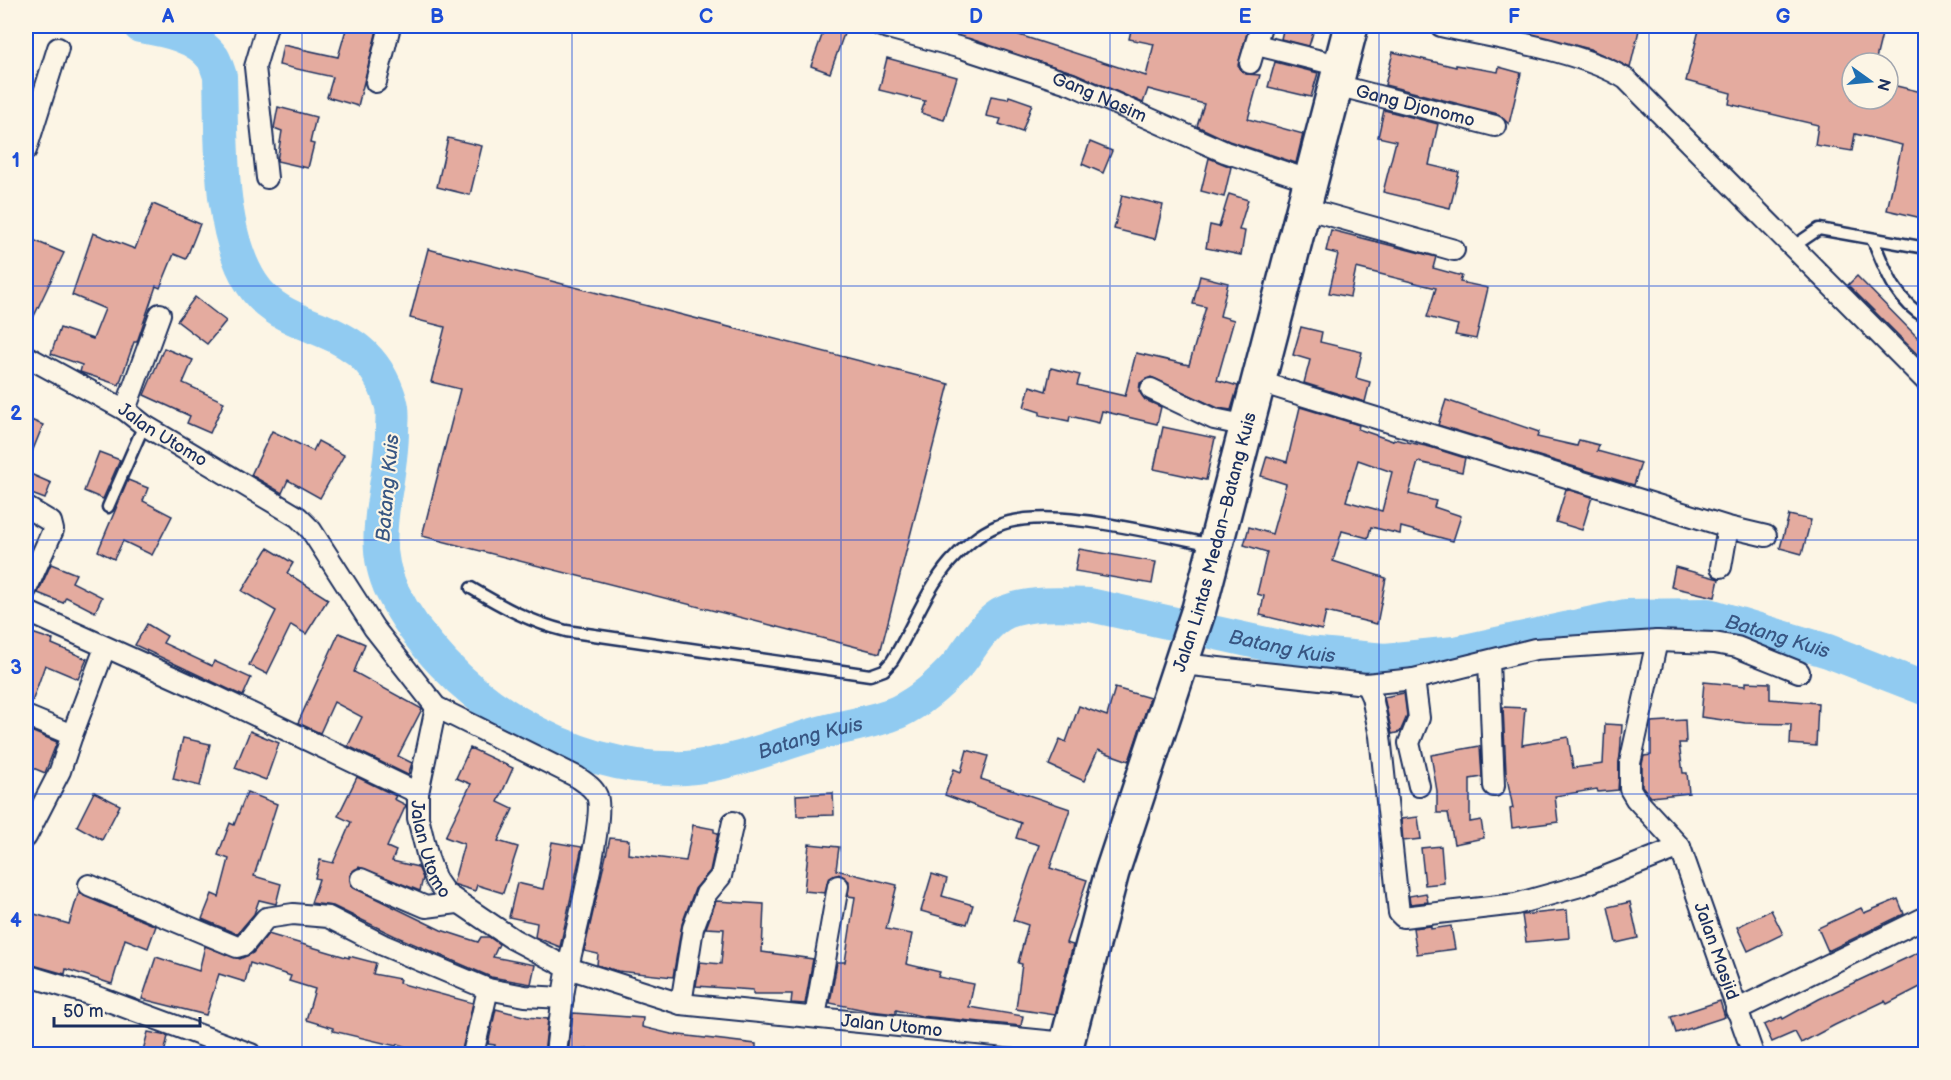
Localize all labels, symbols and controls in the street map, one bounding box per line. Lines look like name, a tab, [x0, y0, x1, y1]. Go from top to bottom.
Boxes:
text: A	[161, 5, 175, 29]
text: B	[430, 5, 444, 29]
text: C	[699, 5, 713, 29]
text: D	[969, 5, 983, 29]
text: E	[1239, 5, 1252, 29]
text: F	[1508, 5, 1520, 29]
text: G	[1776, 5, 1791, 29]
north arrow	[1840, 51, 1900, 111]
street label: Gang Nasim	[1049, 68, 1150, 127]
text: N	[1872, 76, 1894, 93]
street label: Gang Djonomo	[1353, 81, 1477, 131]
text: 1	[12, 149, 20, 173]
street label: Jalan Utomo	[115, 398, 211, 471]
text: 2	[10, 402, 22, 426]
street label: Jalan Lintas Medan–Batang Kuis	[1169, 410, 1261, 675]
water label: Batang Kuis	[371, 433, 405, 543]
water label: Batang Kuis	[1722, 610, 1833, 664]
water label: Batang Kuis	[1227, 625, 1336, 668]
text: 3	[10, 656, 22, 680]
water label: Batang Kuis	[755, 712, 865, 765]
street label: Jalan Utomo	[407, 800, 455, 902]
street label: Jalan Masjid	[1689, 900, 1743, 1003]
text: 4	[10, 909, 22, 933]
scale bar	[54, 990, 200, 1028]
text: 50 m	[63, 1001, 104, 1022]
street label: Jalan Utomo	[840, 1010, 943, 1041]

